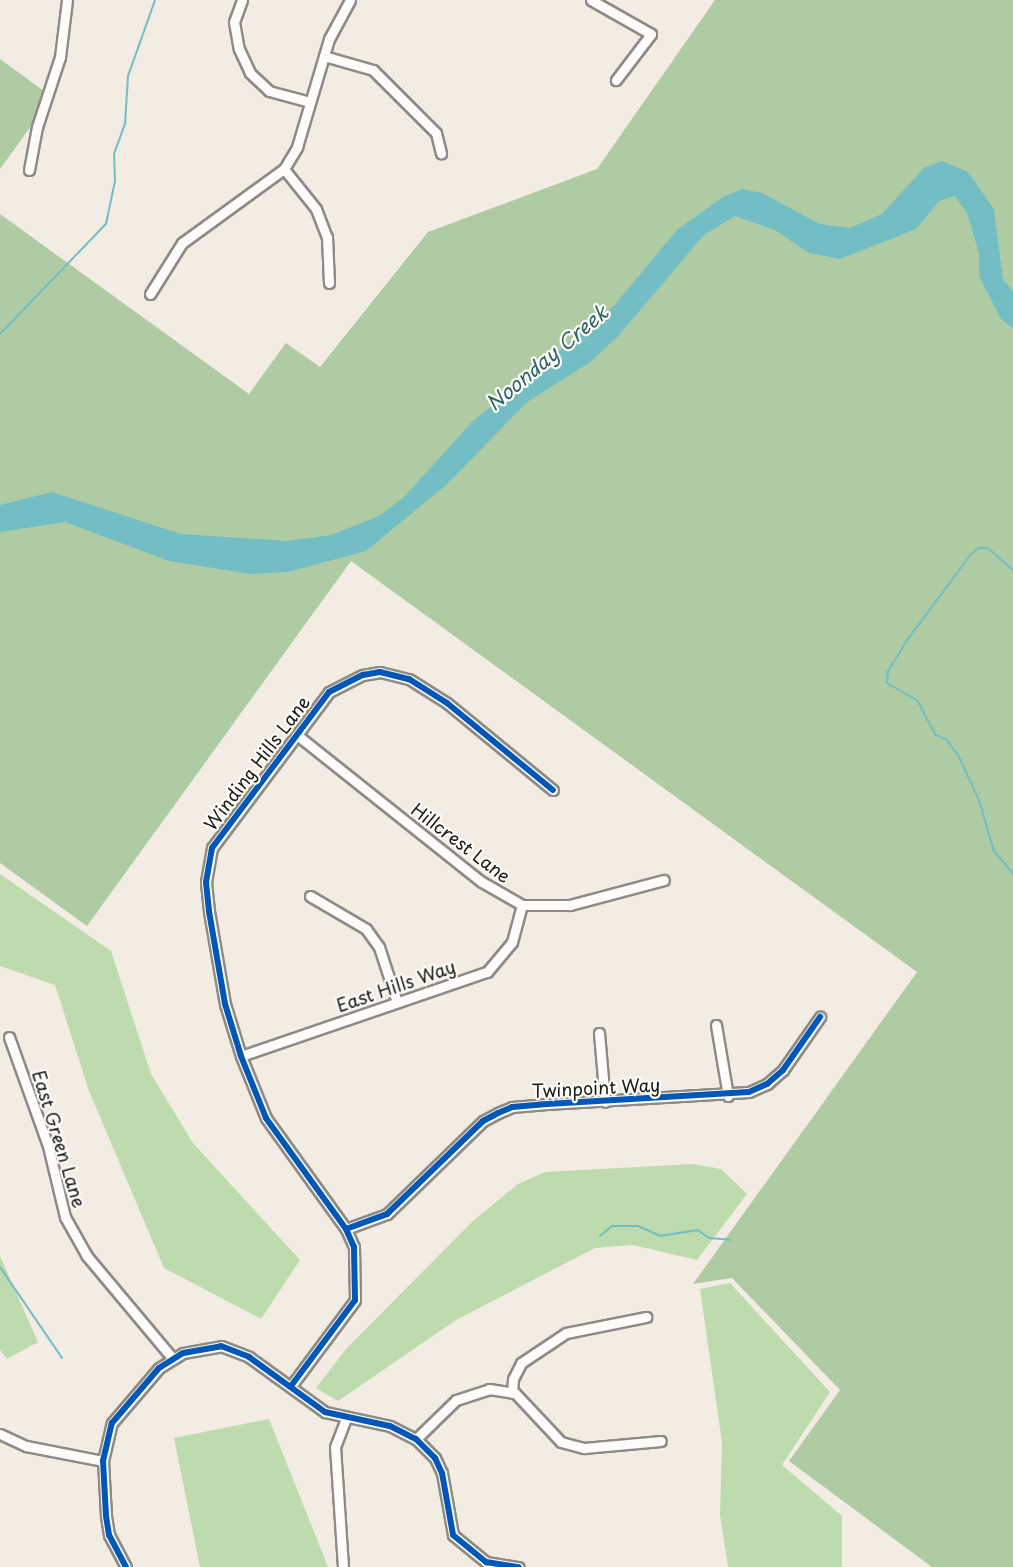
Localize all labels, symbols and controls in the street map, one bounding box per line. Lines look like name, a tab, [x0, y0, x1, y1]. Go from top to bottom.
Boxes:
water label: Noonday Creek	[481, 300, 613, 416]
street label: Winding Hills Lane	[199, 691, 315, 835]
street label: Hillcrest Lane	[407, 798, 515, 888]
street label: East Hills Way	[333, 955, 459, 1017]
street label: East Green Lane	[27, 1066, 91, 1212]
street label: Twinpoint Way	[531, 1074, 661, 1102]

